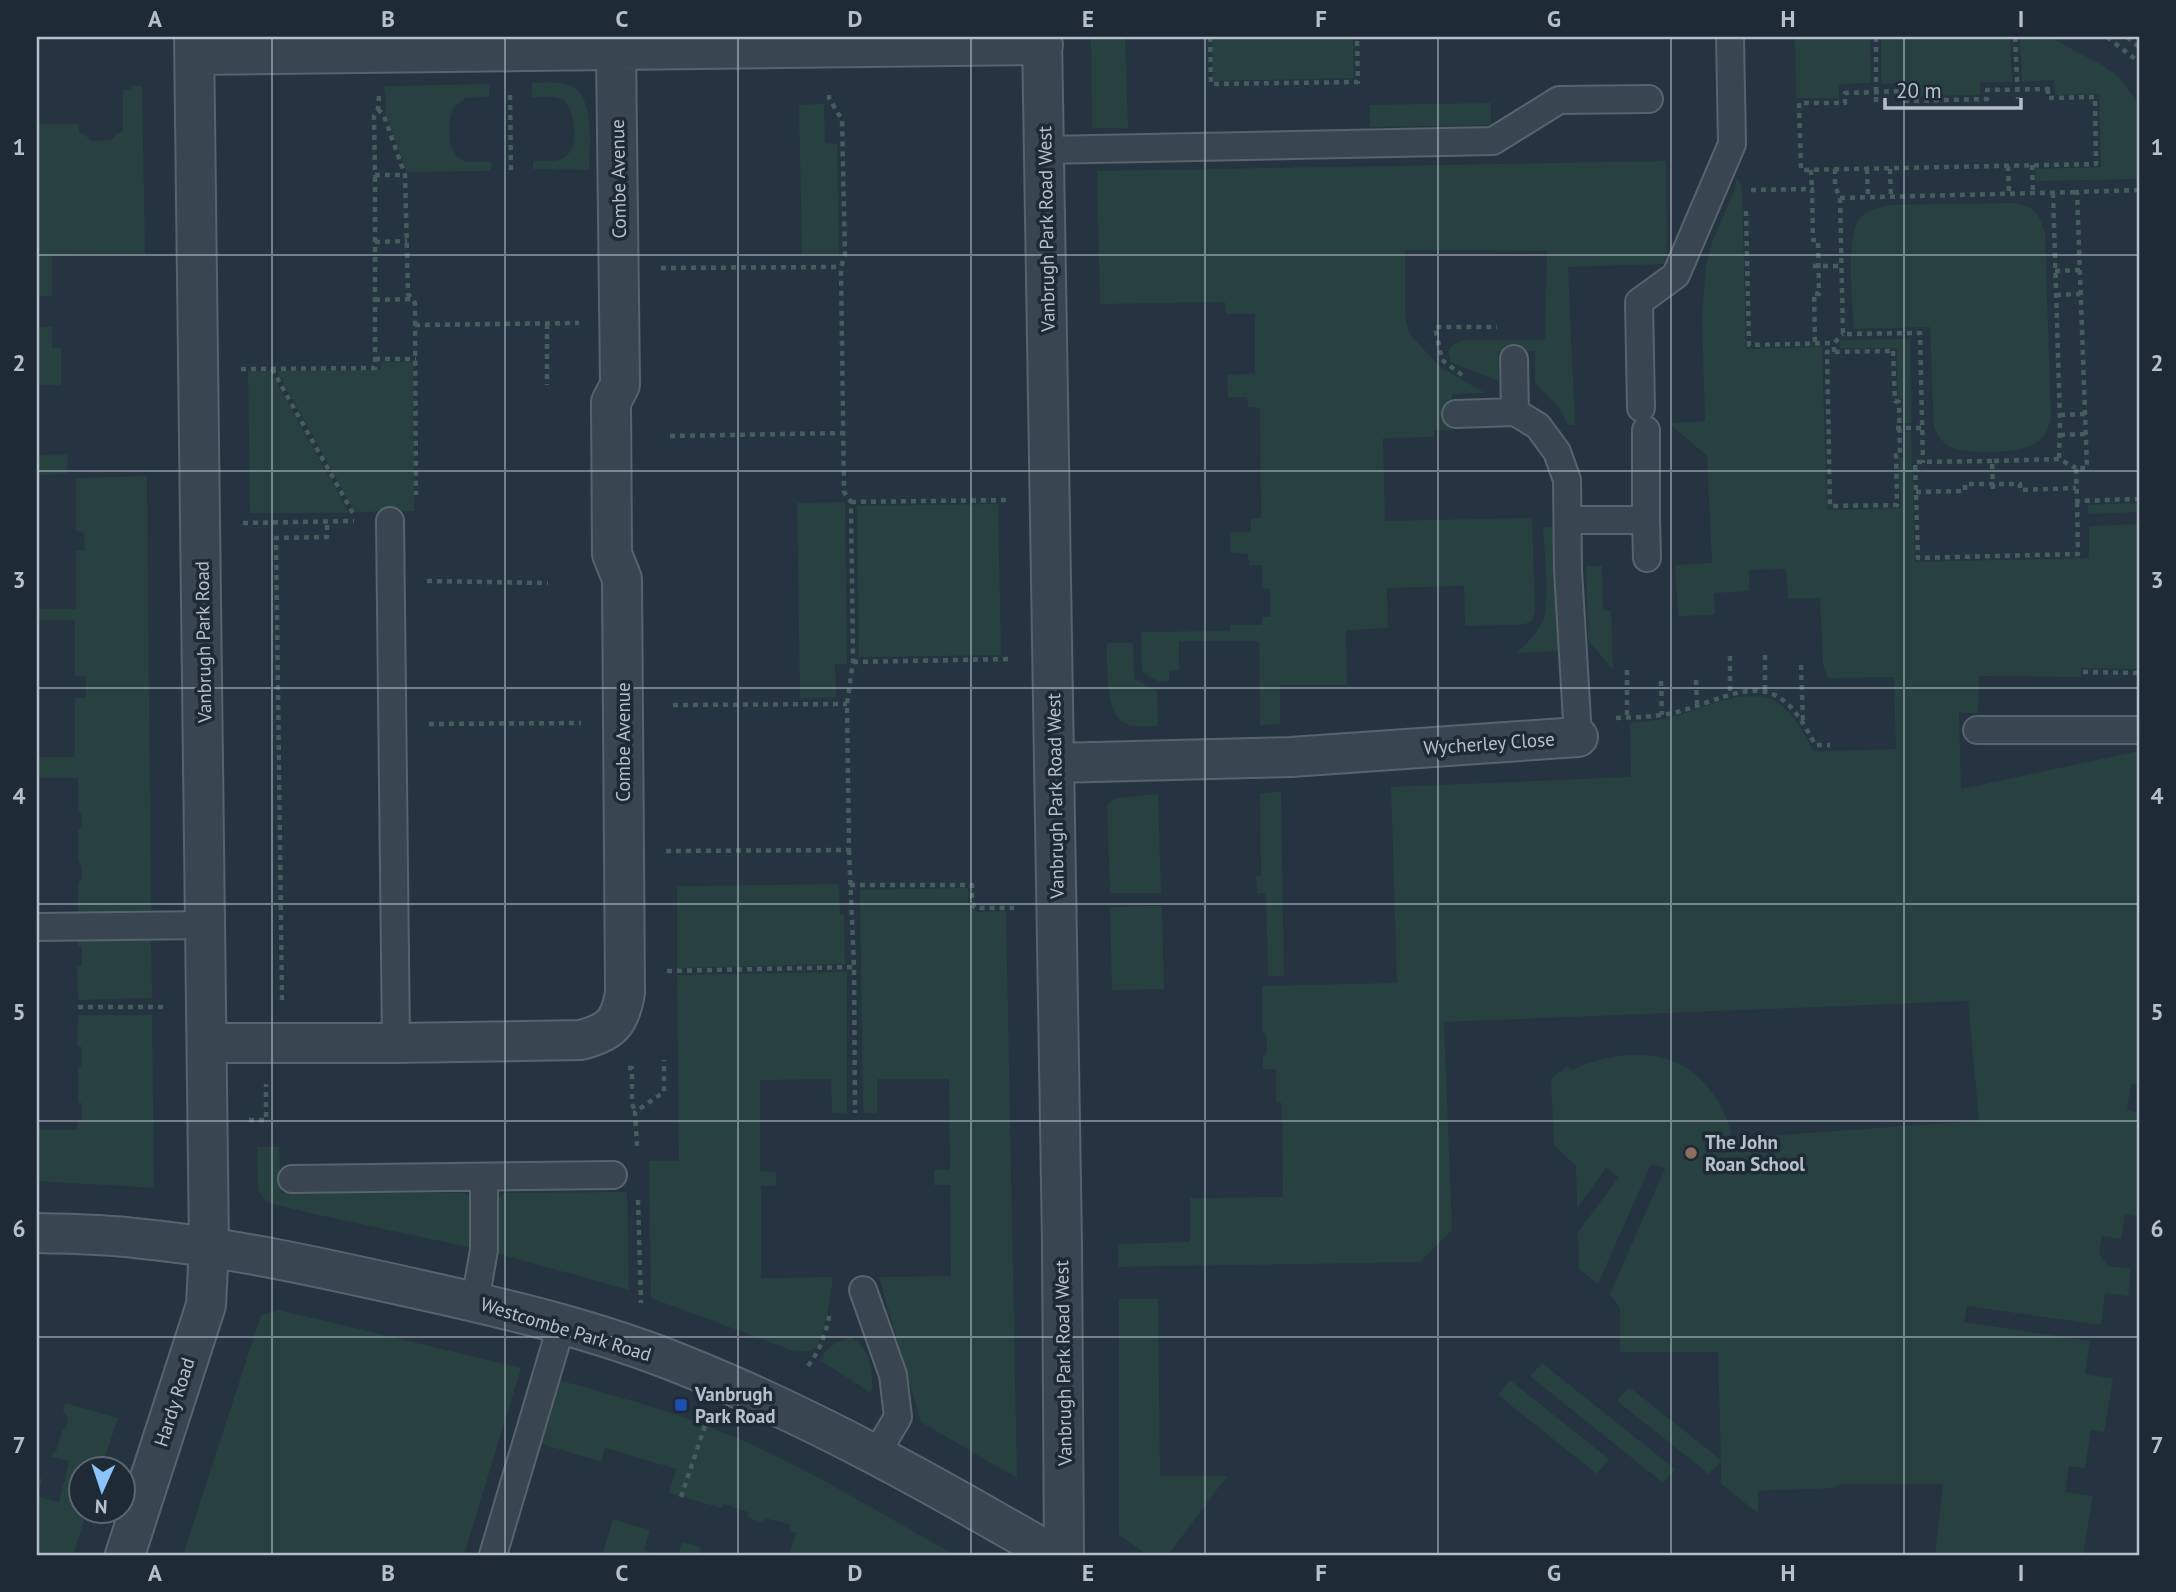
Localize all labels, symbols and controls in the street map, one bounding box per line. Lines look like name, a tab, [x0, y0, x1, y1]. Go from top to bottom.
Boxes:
text: A	[148, 4, 162, 33]
text: B	[381, 4, 395, 33]
text: C	[616, 4, 629, 33]
text: D	[848, 4, 862, 33]
text: E	[1082, 4, 1094, 33]
text: F	[1315, 4, 1327, 33]
text: G	[1547, 4, 1561, 33]
text: H	[1781, 4, 1795, 33]
text: I	[2018, 4, 2024, 33]
scale bar	[1885, 66, 2022, 110]
text: 20 m	[1896, 77, 1942, 104]
street label: Combe Avenue	[605, 119, 631, 239]
street label: Vanbrugh Park Road West	[1032, 125, 1060, 333]
text: 1	[12, 132, 26, 161]
text: 1	[2150, 132, 2164, 161]
text: 2	[12, 348, 26, 377]
text: 2	[2150, 348, 2164, 377]
street label: Vanbrugh Park Road	[190, 561, 216, 724]
text: 3	[12, 565, 26, 594]
text: 3	[2150, 565, 2164, 594]
street label: Combe Avenue	[611, 682, 635, 802]
street label: Vanbrugh Park Road West	[1041, 692, 1069, 900]
street label: Wycherley Close	[1423, 726, 1555, 760]
text: 4	[12, 781, 26, 810]
text: 4	[2150, 781, 2164, 810]
text: 5	[12, 997, 26, 1026]
text: 5	[2150, 997, 2164, 1026]
place label: The John Roan School	[1705, 1130, 1805, 1176]
marker: The John Roan School	[1683, 1145, 1699, 1161]
text: 6	[12, 1214, 26, 1243]
text: 6	[2150, 1214, 2164, 1243]
street label: Vanbrugh Park Road West	[1049, 1259, 1077, 1467]
street label: Westcombe Park Road	[478, 1292, 654, 1366]
street label: Hardy Road	[148, 1354, 200, 1450]
place label: Vanbrugh Park Road	[694, 1382, 775, 1428]
marker: Vanbrugh Park Road	[673, 1397, 689, 1413]
text: 7	[12, 1430, 26, 1459]
text: 7	[2150, 1430, 2164, 1459]
north arrow	[66, 1456, 136, 1526]
text: N	[94, 1495, 108, 1519]
text: A	[148, 1558, 162, 1587]
text: B	[381, 1558, 395, 1587]
text: C	[616, 1558, 629, 1587]
text: D	[848, 1558, 862, 1587]
text: E	[1082, 1558, 1094, 1587]
text: F	[1315, 1558, 1327, 1587]
text: G	[1547, 1558, 1561, 1587]
text: H	[1781, 1558, 1795, 1587]
text: I	[2018, 1558, 2024, 1587]

